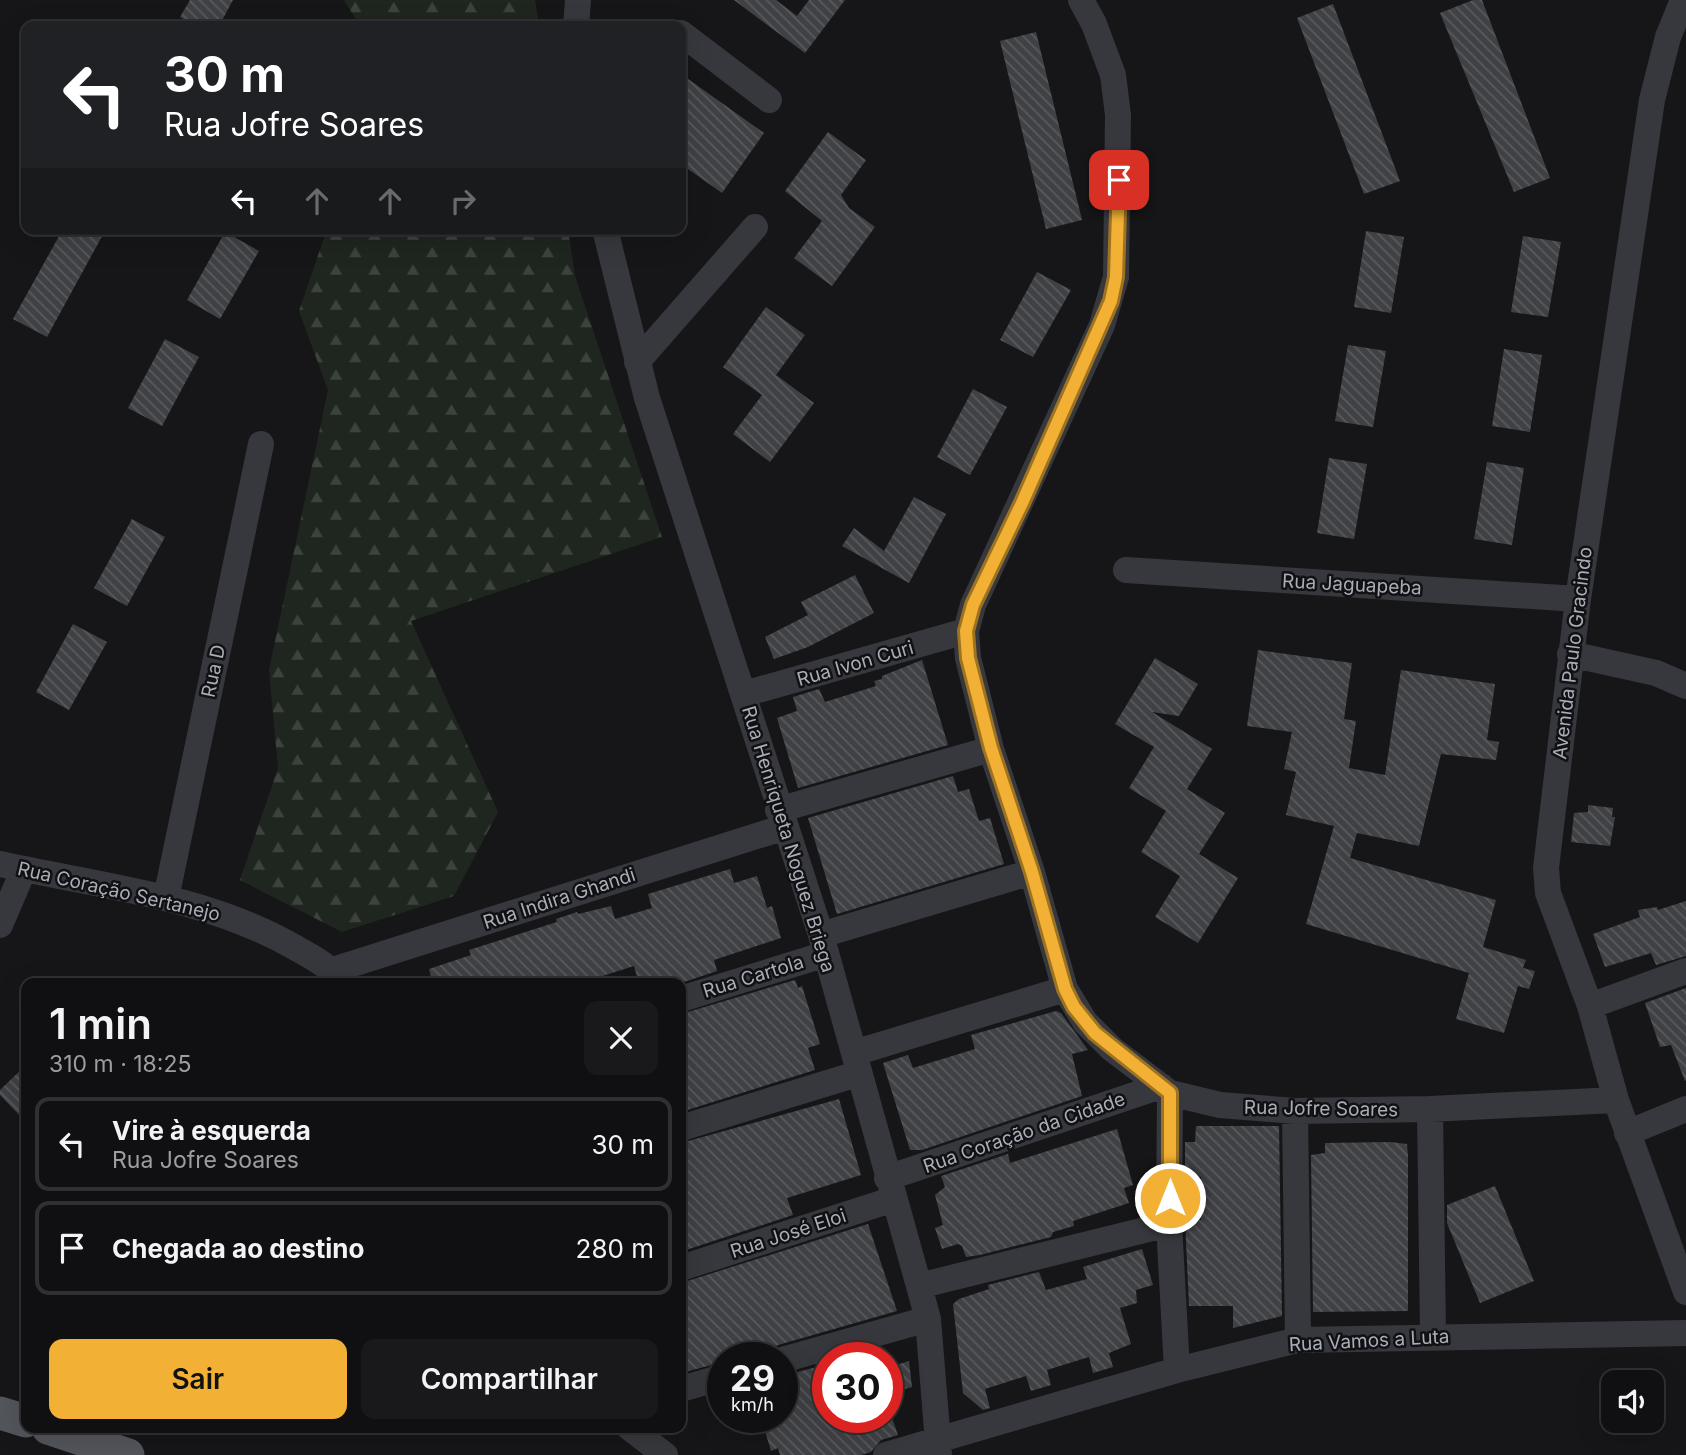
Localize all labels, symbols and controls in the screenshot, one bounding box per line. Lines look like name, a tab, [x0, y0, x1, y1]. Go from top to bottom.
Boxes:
text: 30 m	[164, 45, 285, 104]
icon: left	[49, 49, 140, 140]
text: Rua Jofre Soares	[164, 105, 424, 144]
pin	[1089, 150, 1149, 210]
icon: arrive	[1100, 161, 1138, 199]
icon: left	[225, 182, 263, 220]
icon: ahead	[298, 182, 336, 220]
icon: ahead	[371, 182, 409, 220]
icon: right	[444, 182, 482, 220]
street label: Avenida Paulo Gracindo	[1548, 546, 1597, 761]
street label: Rua Jaguapeba	[1282, 569, 1422, 600]
street label: Rua Ivon Curi	[794, 636, 916, 691]
street label: Rua D	[197, 643, 230, 700]
street label: Rua Henriqueta Noguez Briega	[737, 703, 840, 975]
street label: Rua Coração Sertanejo	[15, 857, 222, 926]
street label: Rua Indira Ghandi	[480, 863, 638, 934]
street label: Rua Cartola	[700, 950, 806, 1003]
text: 1 min	[49, 998, 152, 1049]
button: close	[584, 1001, 658, 1075]
text: 310 m · 18:25	[49, 1050, 191, 1078]
street label: Rua Coração da Cidade	[920, 1087, 1128, 1178]
street label: Rua Jofre Soares	[1244, 1096, 1398, 1121]
text: Vire à esquerda	[112, 1115, 311, 1146]
icon: left	[53, 1125, 91, 1163]
text: 30 m	[591, 1129, 654, 1160]
text: Rua Jofre Soares	[112, 1146, 299, 1174]
position arrow	[1133, 1161, 1207, 1235]
street label: Rua José Eloi	[727, 1204, 849, 1263]
icon: arrive	[53, 1229, 91, 1267]
text: Chegada ao destino	[112, 1233, 364, 1264]
text: 280 m	[576, 1233, 654, 1264]
street label: Rua Vamos a Luta	[1288, 1325, 1450, 1356]
button: Sair	[49, 1339, 347, 1419]
button: Compartilhar	[361, 1339, 658, 1419]
speed limit sign: 30	[812, 1342, 903, 1433]
text: 29	[730, 1357, 775, 1399]
map controls	[1601, 1370, 1664, 1433]
button: sound	[1601, 1370, 1664, 1433]
text: km/h	[731, 1394, 774, 1415]

